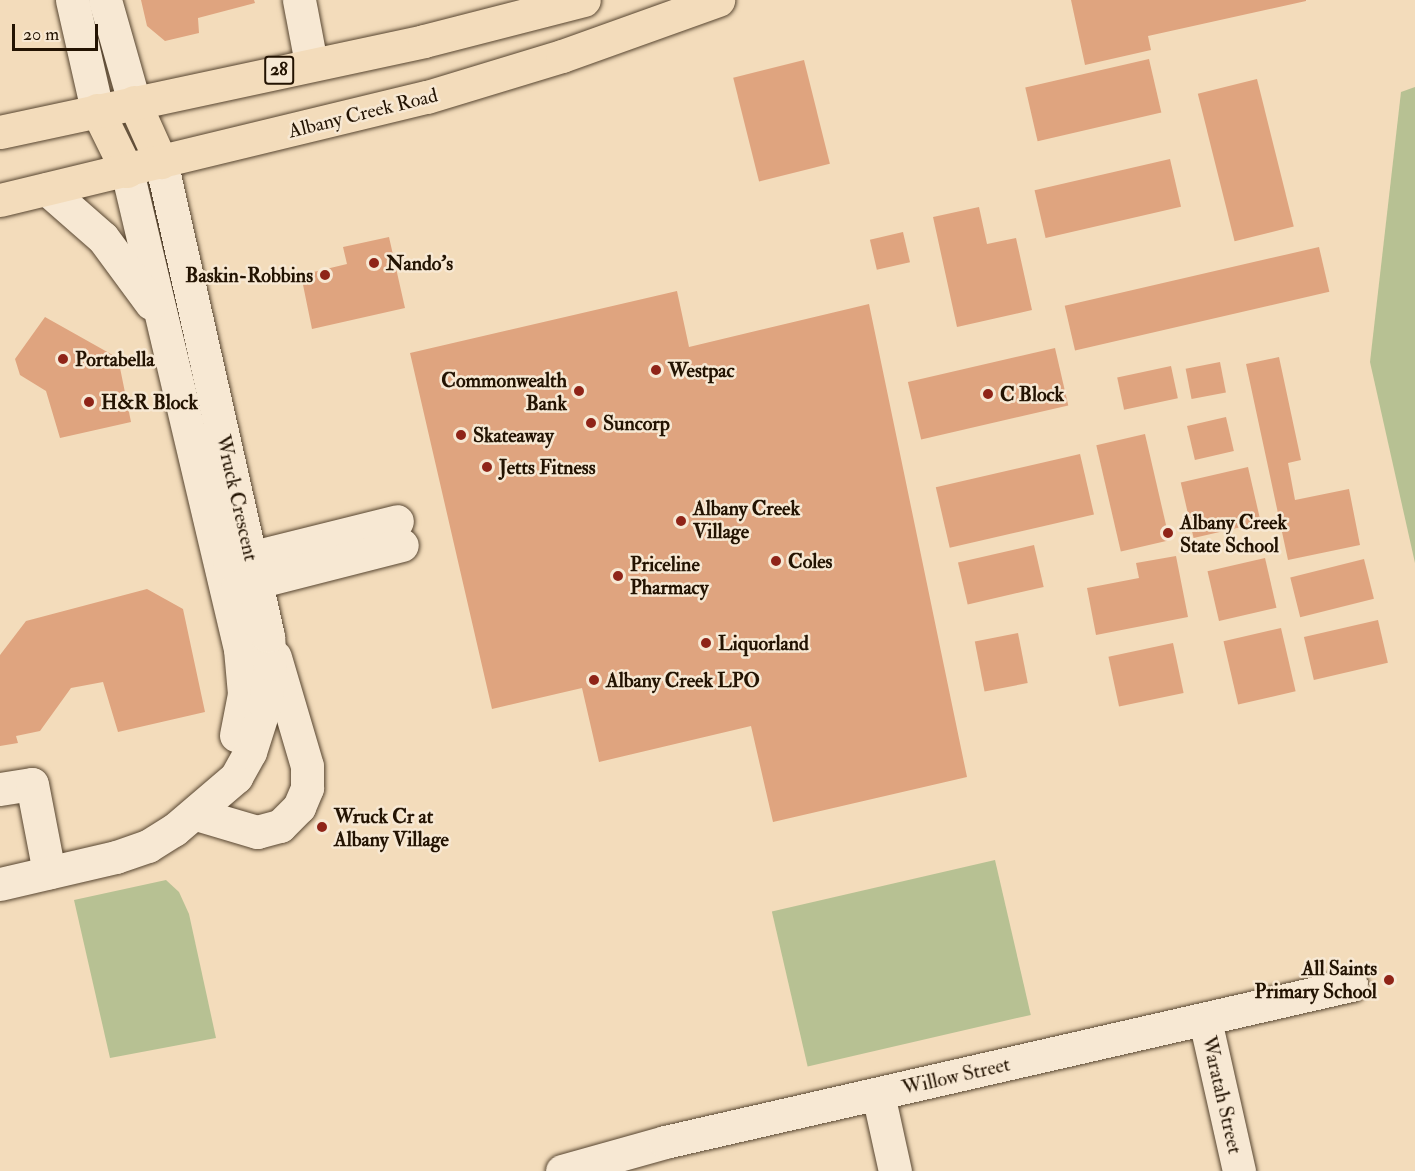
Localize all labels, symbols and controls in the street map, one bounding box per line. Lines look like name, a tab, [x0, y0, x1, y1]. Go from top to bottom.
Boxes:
scale bar	[15, 12, 100, 50]
text: 20 m	[23, 23, 59, 46]
road number: 28	[264, 55, 294, 85]
street label: Albany Creek Road	[286, 83, 440, 143]
place label: Nando's	[386, 251, 453, 275]
marker: Nando's	[367, 256, 381, 270]
place label: Baskin-Robbins	[185, 263, 313, 287]
marker: Baskin-Robbins	[318, 268, 332, 282]
place label: Portabella	[75, 347, 155, 371]
marker: Portabella	[56, 352, 70, 366]
place label: Westpac	[668, 358, 735, 382]
marker: Westpac	[649, 363, 663, 377]
place label: Commonwealth Bank	[441, 368, 567, 415]
place label: C Block	[1000, 382, 1064, 406]
marker: Commonwealth Bank	[572, 384, 586, 398]
marker: C Block	[981, 387, 995, 401]
place label: H&R Block	[101, 390, 198, 414]
marker: H&R Block	[82, 395, 96, 409]
place label: Suncorp	[603, 411, 670, 435]
marker: Suncorp	[584, 416, 598, 430]
place label: Skateaway	[473, 423, 554, 447]
marker: Skateaway	[454, 428, 468, 442]
street label: Wruck Crescent	[211, 433, 263, 563]
place label: Jetts Fitness	[499, 455, 596, 479]
marker: Jetts Fitness	[480, 460, 494, 474]
place label: Albany Creek Village	[693, 497, 800, 544]
place label: Albany Creek State School	[1180, 510, 1287, 557]
marker: Albany Creek Village	[674, 514, 688, 528]
marker: Albany Creek State School	[1161, 526, 1175, 540]
place label: Coles	[788, 549, 832, 573]
place label: Priceline Pharmacy	[630, 552, 708, 599]
marker: Coles	[769, 554, 783, 568]
marker: Priceline Pharmacy	[611, 569, 625, 583]
place label: Liquorland	[718, 631, 809, 655]
marker: Liquorland	[699, 636, 713, 650]
place label: Albany Creek LPO	[606, 668, 760, 692]
marker: Albany Creek LPO	[587, 673, 601, 687]
place label: Wruck Cr at Albany Village	[334, 804, 449, 851]
marker: Wruck Cr at Albany Village	[315, 820, 329, 834]
place label: All Saints Primary School	[1255, 957, 1377, 1004]
marker: All Saints Primary School	[1382, 973, 1396, 987]
street label: Waratah Street	[1197, 1034, 1247, 1156]
street label: Willow Street	[900, 1052, 1012, 1100]

